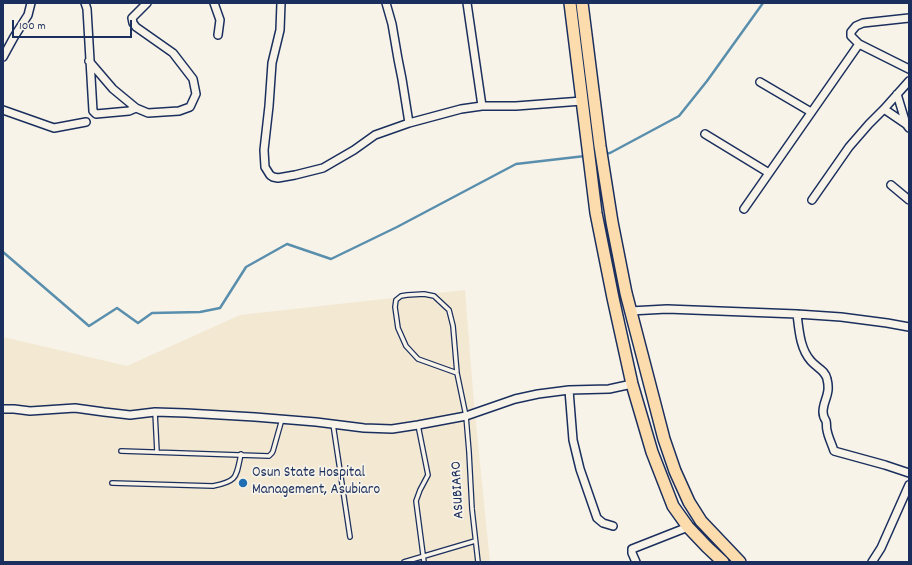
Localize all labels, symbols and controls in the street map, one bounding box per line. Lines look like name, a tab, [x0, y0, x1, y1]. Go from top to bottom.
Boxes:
scale bar	[14, 12, 134, 38]
text: 100 m	[19, 18, 46, 35]
street label: ASUBIARO	[448, 461, 470, 519]
place label: Osun State Hospital Management, Asubiaro	[252, 465, 380, 500]
marker: Osun State Hospital Management, Asubiaro	[237, 477, 249, 489]

